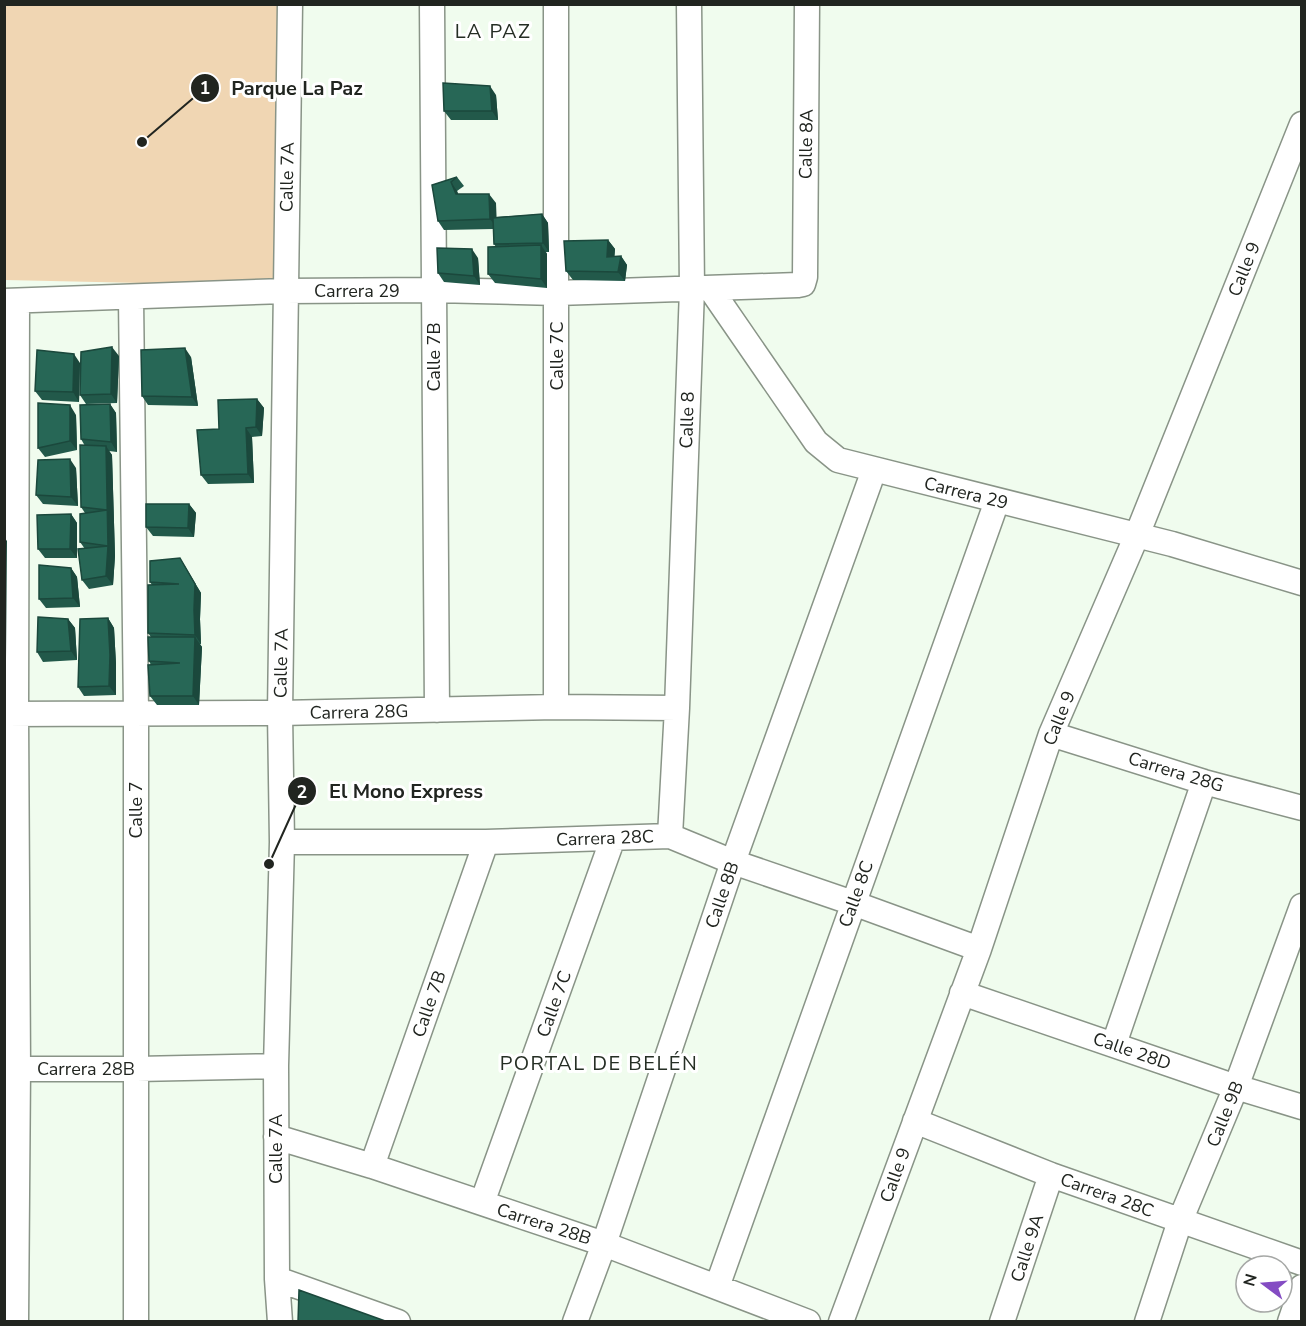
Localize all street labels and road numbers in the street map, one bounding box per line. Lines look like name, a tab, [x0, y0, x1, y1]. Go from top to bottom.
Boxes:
street label: Calle 8A	[793, 109, 819, 179]
street label: Calle 7A	[274, 142, 300, 212]
street label: Calle 9	[1222, 238, 1266, 300]
street label: Carrera 29	[314, 279, 400, 303]
street label: Calle 7C	[545, 321, 569, 391]
street label: Calle 7B	[422, 322, 446, 392]
street label: Calle 8	[674, 391, 700, 449]
street label: Carrera 29	[921, 471, 1011, 515]
street label: Calle 7A	[268, 628, 294, 698]
street label: Calle 9	[1037, 687, 1081, 749]
street label: Carrera 28G	[309, 699, 409, 725]
street label: Carrera 28G	[1125, 746, 1227, 798]
street label: Calle 7	[124, 782, 148, 838]
street label: Carrera 28C	[556, 824, 654, 852]
street label: Calle 8C	[833, 857, 879, 931]
street label: Calle 8B	[699, 858, 745, 932]
street label: Calle 7B	[406, 967, 452, 1041]
street label: Calle 7C	[531, 967, 577, 1041]
street label: Calle 28D	[1090, 1026, 1174, 1076]
street label: Carrera 28B	[37, 1057, 135, 1081]
street label: Calle 9B	[1201, 1077, 1249, 1151]
street label: Calle 7A	[264, 1114, 288, 1184]
street label: Calle 9	[874, 1144, 916, 1206]
street label: Carrera 28C	[1057, 1167, 1157, 1223]
street label: Carrera 28B	[494, 1197, 594, 1251]
street label: Calle 9A	[1005, 1211, 1049, 1285]

